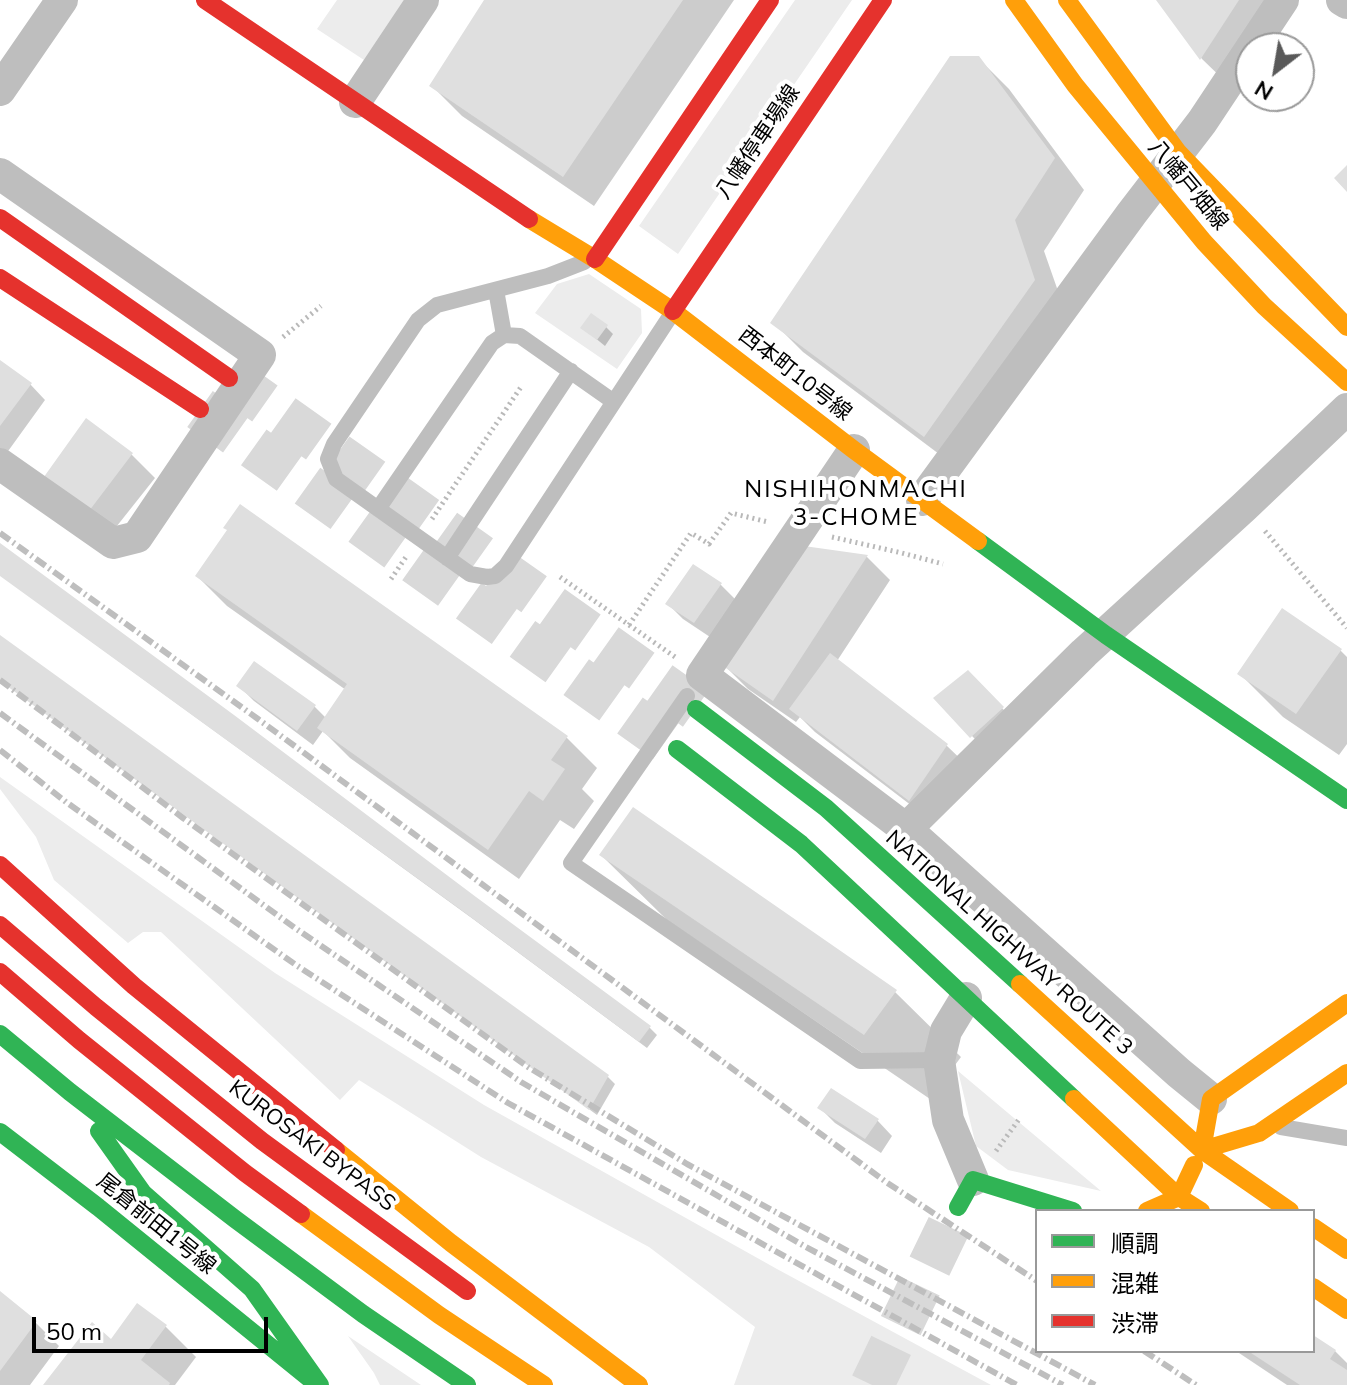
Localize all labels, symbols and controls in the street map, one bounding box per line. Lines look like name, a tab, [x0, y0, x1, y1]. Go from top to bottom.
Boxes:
north arrow	[1235, 32, 1315, 112]
text: N	[1249, 75, 1278, 107]
street label: 八幡停車場線	[710, 80, 806, 204]
street label: 八幡戸畑線	[1143, 134, 1233, 236]
street label: 西本町10号線	[733, 322, 857, 426]
district label: NISHIHONMACHI 3-CHOME	[744, 476, 968, 532]
street label: NATIONAL HIGHWAY ROUTE 3	[880, 825, 1138, 1061]
street label: KUROSAKI BYPASS	[224, 1075, 400, 1217]
street label: 尾倉前田1号線	[91, 1168, 221, 1280]
legend	[1035, 1209, 1315, 1353]
text: 順調	[1111, 1228, 1159, 1258]
text: 混雑	[1111, 1268, 1159, 1298]
scale bar	[36, 1301, 272, 1351]
text: 渋滞	[1111, 1308, 1159, 1338]
text: 50 m	[46, 1316, 102, 1346]

